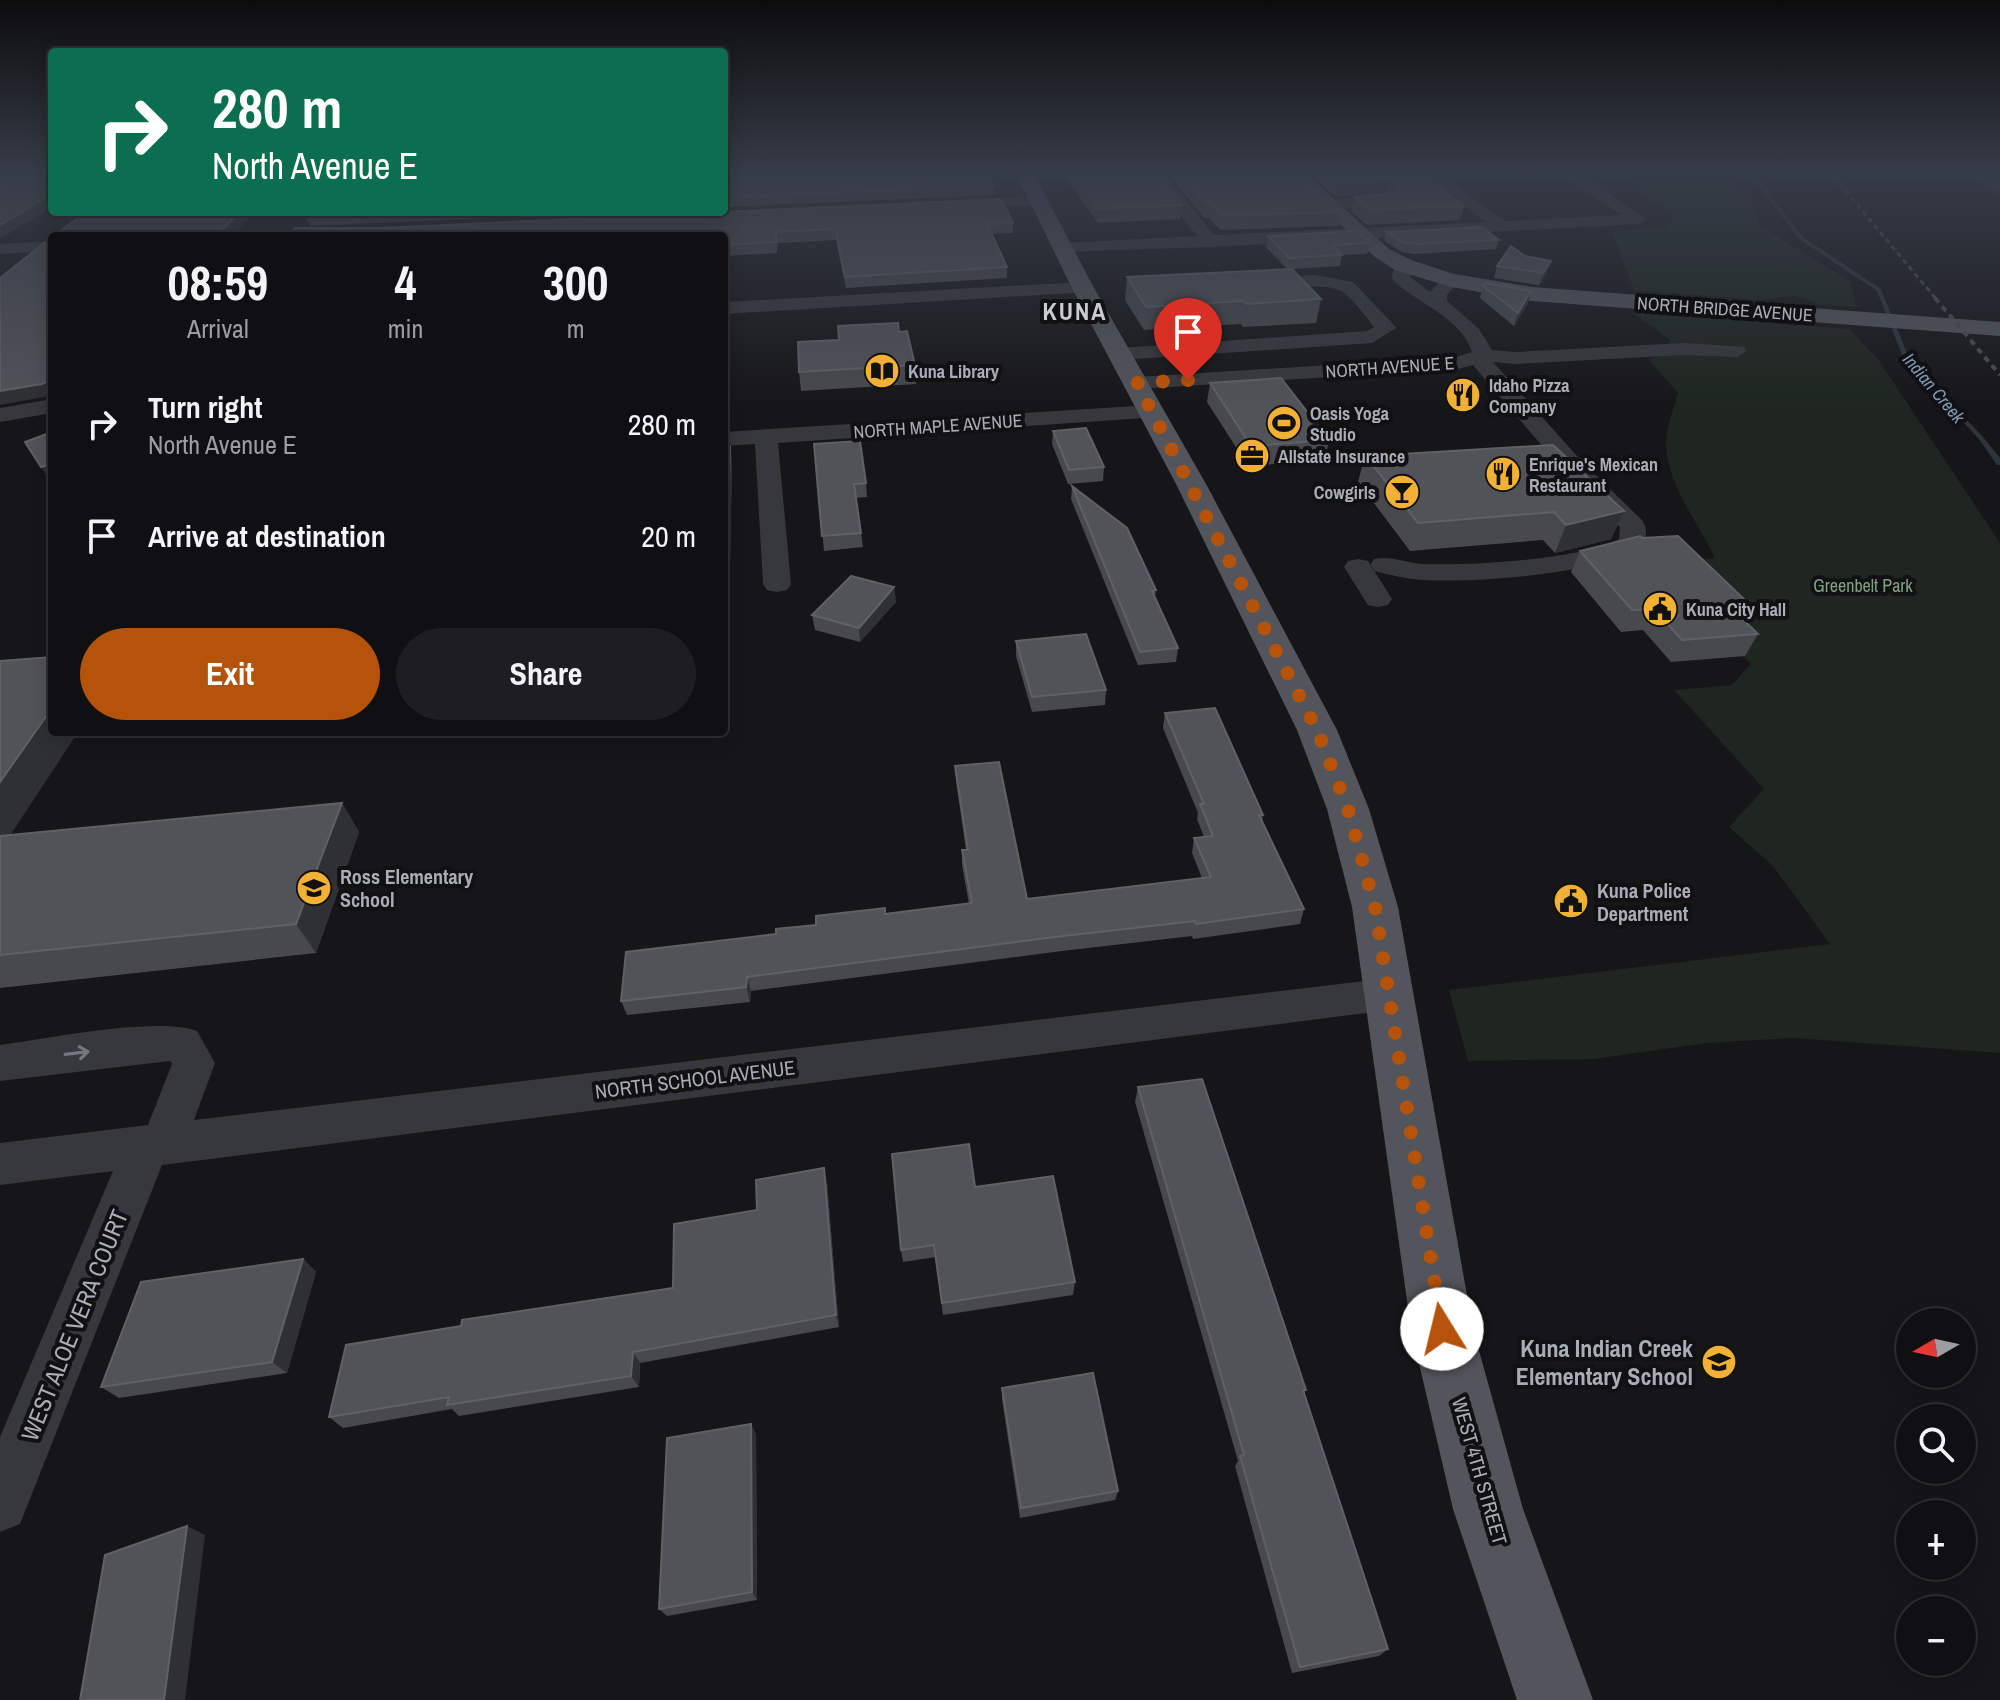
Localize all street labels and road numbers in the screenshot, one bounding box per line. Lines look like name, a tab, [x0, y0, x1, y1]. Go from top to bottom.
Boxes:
street label: NORTH BRIDGE AVENUE	[1636, 290, 1814, 328]
street label: NORTH AVENUE E	[1325, 350, 1455, 384]
street label: NORTH MAPLE AVENUE	[853, 408, 1023, 444]
street label: NORTH SCHOOL AVENUE	[594, 1053, 796, 1105]
street label: WEST ALOE VERA COURT	[13, 1205, 135, 1445]
street label: WEST 4TH STREET	[1446, 1394, 1514, 1548]

